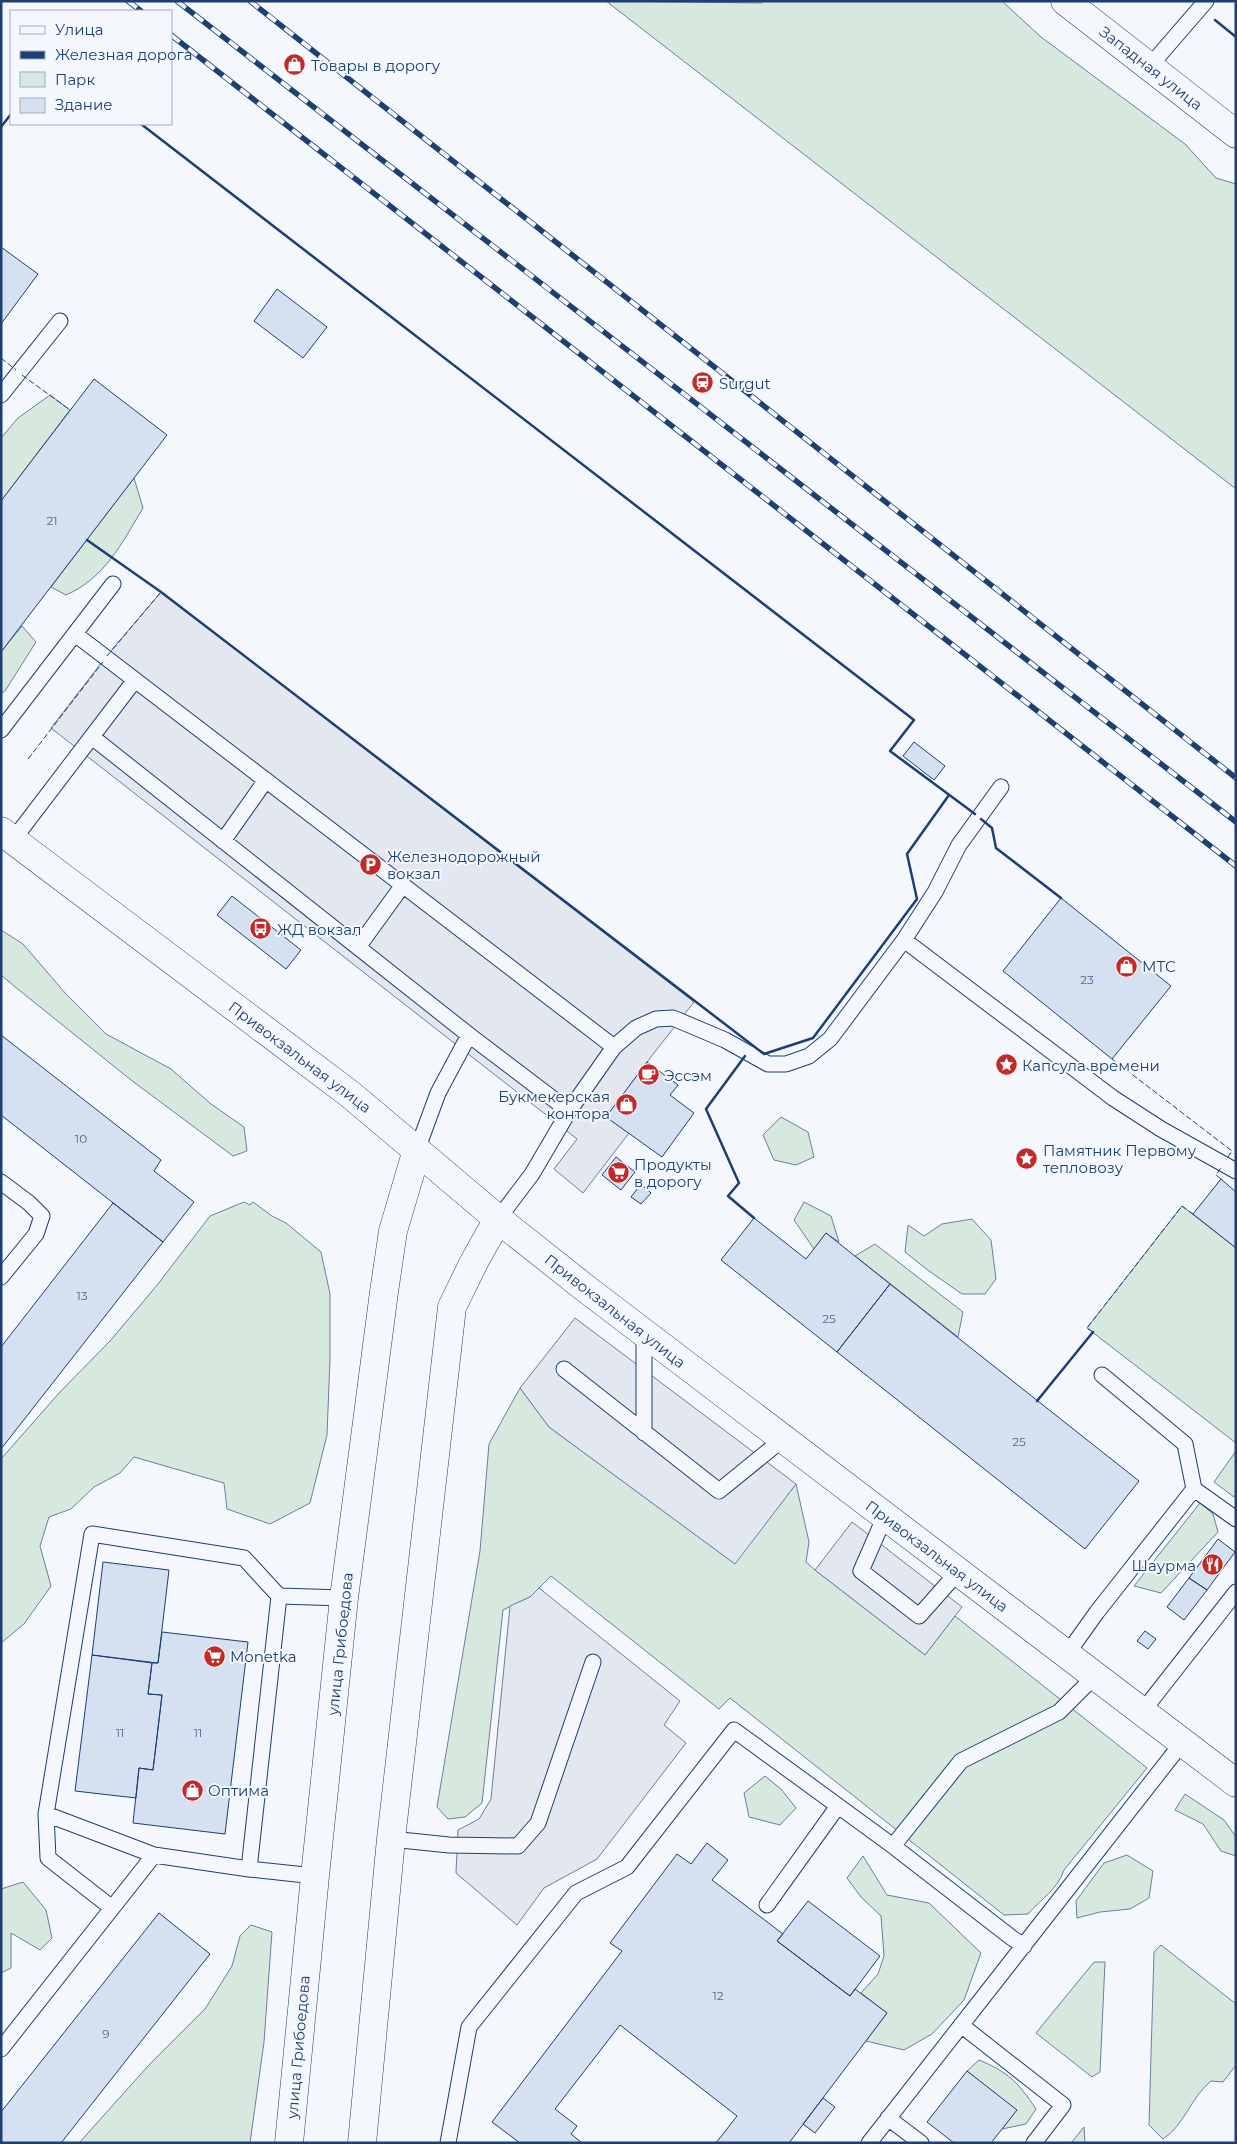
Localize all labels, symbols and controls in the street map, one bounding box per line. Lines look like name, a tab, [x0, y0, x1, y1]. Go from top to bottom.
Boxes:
legend	[10, 10, 172, 125]
text: Улица	[55, 20, 103, 39]
street label: Западная улица	[1096, 22, 1206, 114]
text: Железная дорога	[55, 45, 192, 64]
shop icon: Товары в дорогу	[283, 53, 307, 77]
place label: Товары в дорогу	[311, 56, 441, 75]
text: Парк	[55, 70, 95, 89]
text: Здание	[55, 95, 113, 114]
station icon: Surgut	[691, 371, 715, 395]
place label: Surgut	[719, 374, 771, 393]
house number: 21	[46, 513, 58, 528]
place label: Железнодорожный вокзал	[387, 847, 541, 883]
parking icon: Железнодорожный вокзал	[359, 853, 383, 877]
bus stop icon: ЖД вокзал	[249, 917, 273, 941]
place label: ЖД вокзал	[277, 920, 361, 939]
shop icon: МТС	[1114, 954, 1138, 978]
place label: МТС	[1142, 957, 1176, 976]
house number: 23	[1080, 972, 1094, 987]
street label: Привокзальная улица	[225, 997, 375, 1117]
place icon: Капсула времени	[994, 1053, 1018, 1077]
place label: Капсула времени	[1022, 1056, 1160, 1075]
cafe icon: Эссэм	[636, 1063, 660, 1087]
place label: Эссэм	[664, 1066, 712, 1085]
place label: Букмекерская контора	[498, 1087, 610, 1123]
shop icon: Букмекерская контора	[614, 1093, 638, 1117]
house number: 10	[75, 1131, 87, 1146]
place label: Памятник Первому тепловозу	[1043, 1141, 1197, 1177]
place icon: Памятник Первому тепловозу	[1015, 1147, 1039, 1171]
place label: Продукты в дорогу	[634, 1155, 712, 1191]
supermarket icon: Продукты в дорогу	[606, 1161, 630, 1185]
street label: Привокзальная улица	[541, 1250, 689, 1372]
house number: 13	[76, 1288, 88, 1303]
house number: 25	[822, 1311, 836, 1326]
house number: 25	[1012, 1434, 1026, 1449]
street label: Привокзальная улица	[862, 1496, 1012, 1616]
restaurant icon: Шаурма	[1200, 1553, 1224, 1577]
place label: Шаурма	[1132, 1556, 1196, 1575]
street label: улица Грибоедова	[323, 1571, 357, 1718]
supermarket icon: Monetka	[202, 1644, 226, 1668]
place label: Monetka	[230, 1647, 297, 1666]
house number: 11	[116, 1725, 124, 1740]
house number: 11	[194, 1725, 202, 1740]
shop icon: Оптима	[180, 1778, 204, 1802]
place label: Оптима	[208, 1781, 269, 1800]
street label: улица Грибоедова	[282, 1975, 314, 2120]
house number: 12	[712, 1988, 724, 2003]
house number: 9	[102, 2026, 110, 2041]

